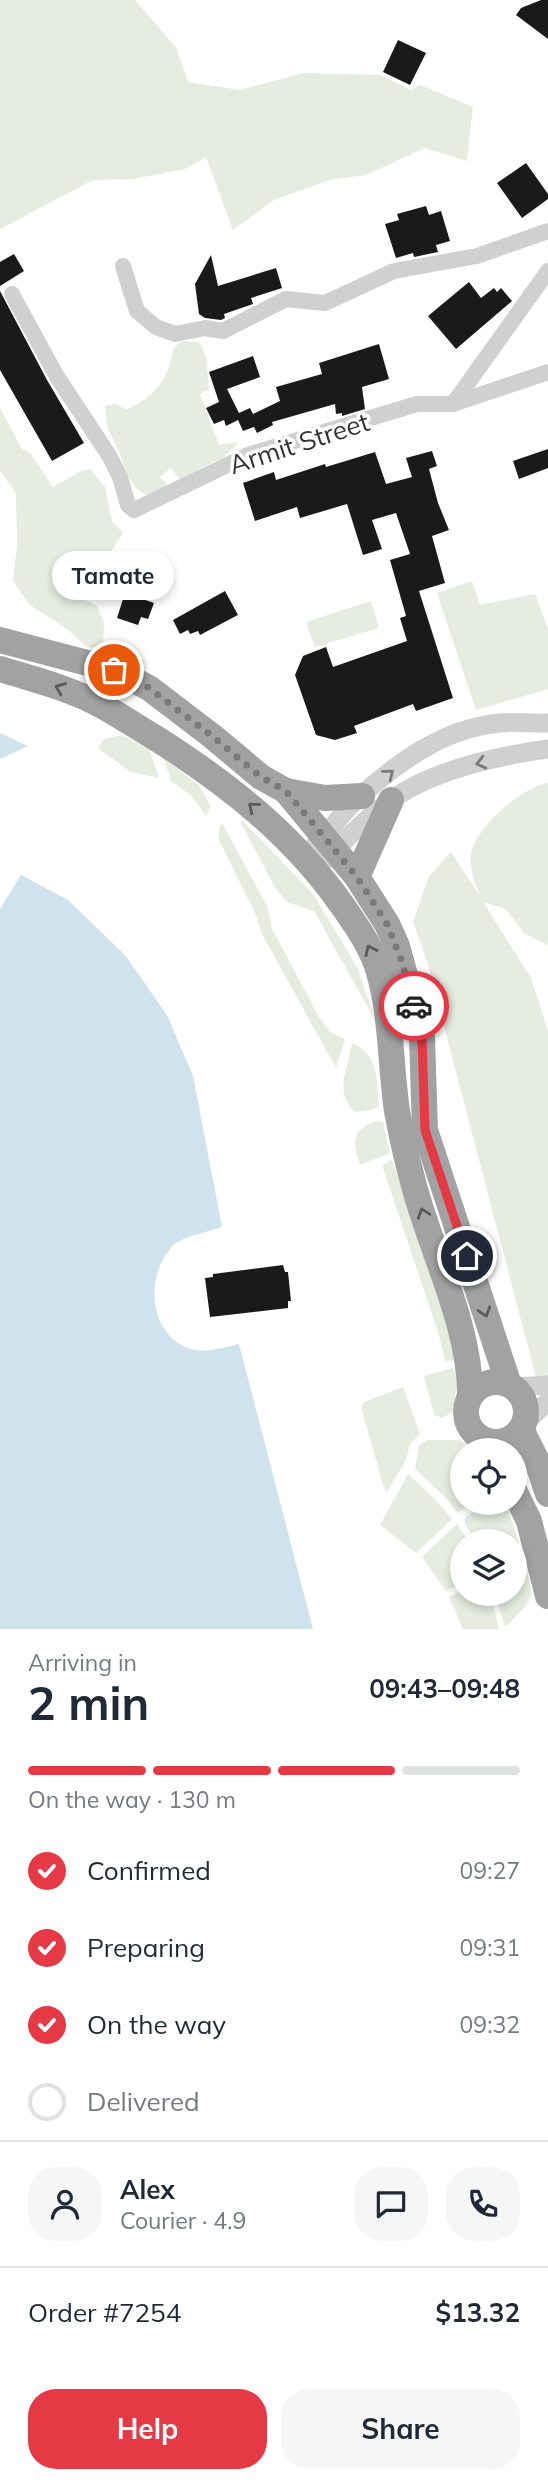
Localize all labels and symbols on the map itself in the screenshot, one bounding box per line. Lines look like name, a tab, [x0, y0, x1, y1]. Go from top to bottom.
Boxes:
street label: Armit Street	[225, 405, 373, 481]
callout: Tamate	[53, 551, 175, 600]
pin	[84, 640, 144, 700]
one-way arrow	[55, 683, 67, 697]
one-way arrow	[476, 755, 488, 769]
one-way arrow	[382, 769, 394, 782]
one-way arrow	[249, 803, 261, 816]
one-way arrow	[364, 945, 378, 957]
courier	[379, 971, 449, 1041]
one-way arrow	[416, 1207, 431, 1219]
pin	[437, 1226, 497, 1286]
one-way arrow	[477, 1305, 492, 1317]

